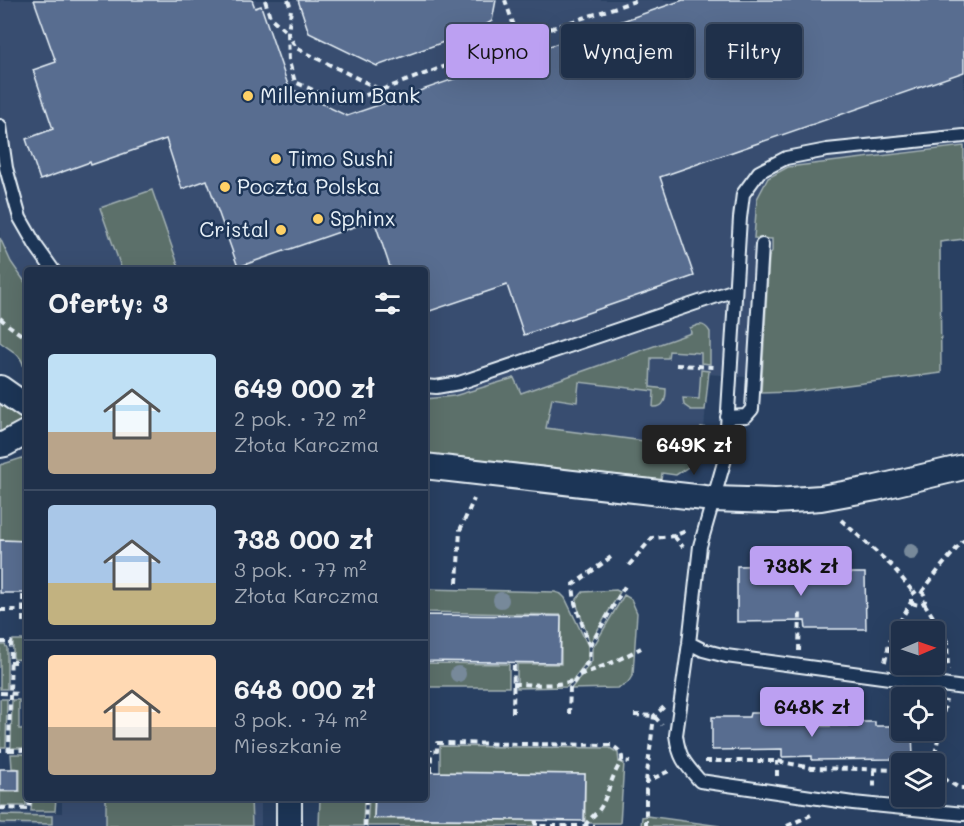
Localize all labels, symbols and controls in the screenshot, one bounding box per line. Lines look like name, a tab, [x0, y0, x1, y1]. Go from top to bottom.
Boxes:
chip: Kupno	[446, 24, 549, 78]
chip: Wynajem	[561, 24, 694, 78]
chip: Filtry	[706, 24, 802, 78]
place label: Millennium Bank	[260, 81, 420, 108]
marker: Millennium Bank	[241, 89, 255, 103]
place label: Timo Sushi	[288, 144, 394, 171]
marker: Timo Sushi	[269, 152, 283, 166]
place label: Poczta Polska	[237, 172, 380, 199]
marker: Poczta Polska	[218, 180, 232, 194]
place label: Sphinx	[330, 204, 395, 231]
marker: Sphinx	[311, 212, 325, 226]
place label: Cristal	[199, 215, 269, 242]
marker: Cristal	[274, 223, 288, 237]
text: Oferty: 3	[48, 286, 168, 320]
icon: filters	[371, 287, 404, 320]
text: 649 000 zł	[234, 371, 375, 405]
icon: home	[96, 378, 168, 450]
text: 2 pok. · 72 m²	[234, 405, 366, 431]
pin: 649K zł	[639, 425, 749, 476]
text: Złota Karczma	[234, 431, 379, 457]
text: 649K zł	[656, 431, 732, 457]
text: 738 000 zł	[234, 522, 373, 556]
icon: home	[96, 529, 168, 601]
pin: 738K zł	[746, 546, 856, 597]
text: 738K zł	[764, 552, 838, 578]
text: 3 pok. · 77 m²	[234, 556, 367, 582]
text: Złota Karczma	[234, 582, 379, 608]
north arrow	[891, 621, 945, 675]
map controls	[891, 621, 945, 807]
text: 648 000 zł	[234, 672, 375, 706]
icon: home	[96, 679, 168, 751]
pin: 648K zł	[757, 687, 867, 738]
button: locate	[891, 687, 945, 741]
text: 648K zł	[774, 693, 850, 719]
text: 3 pok. · 74 m²	[234, 706, 367, 732]
text: Mieszkanie	[234, 732, 342, 758]
button: layers	[891, 753, 945, 807]

